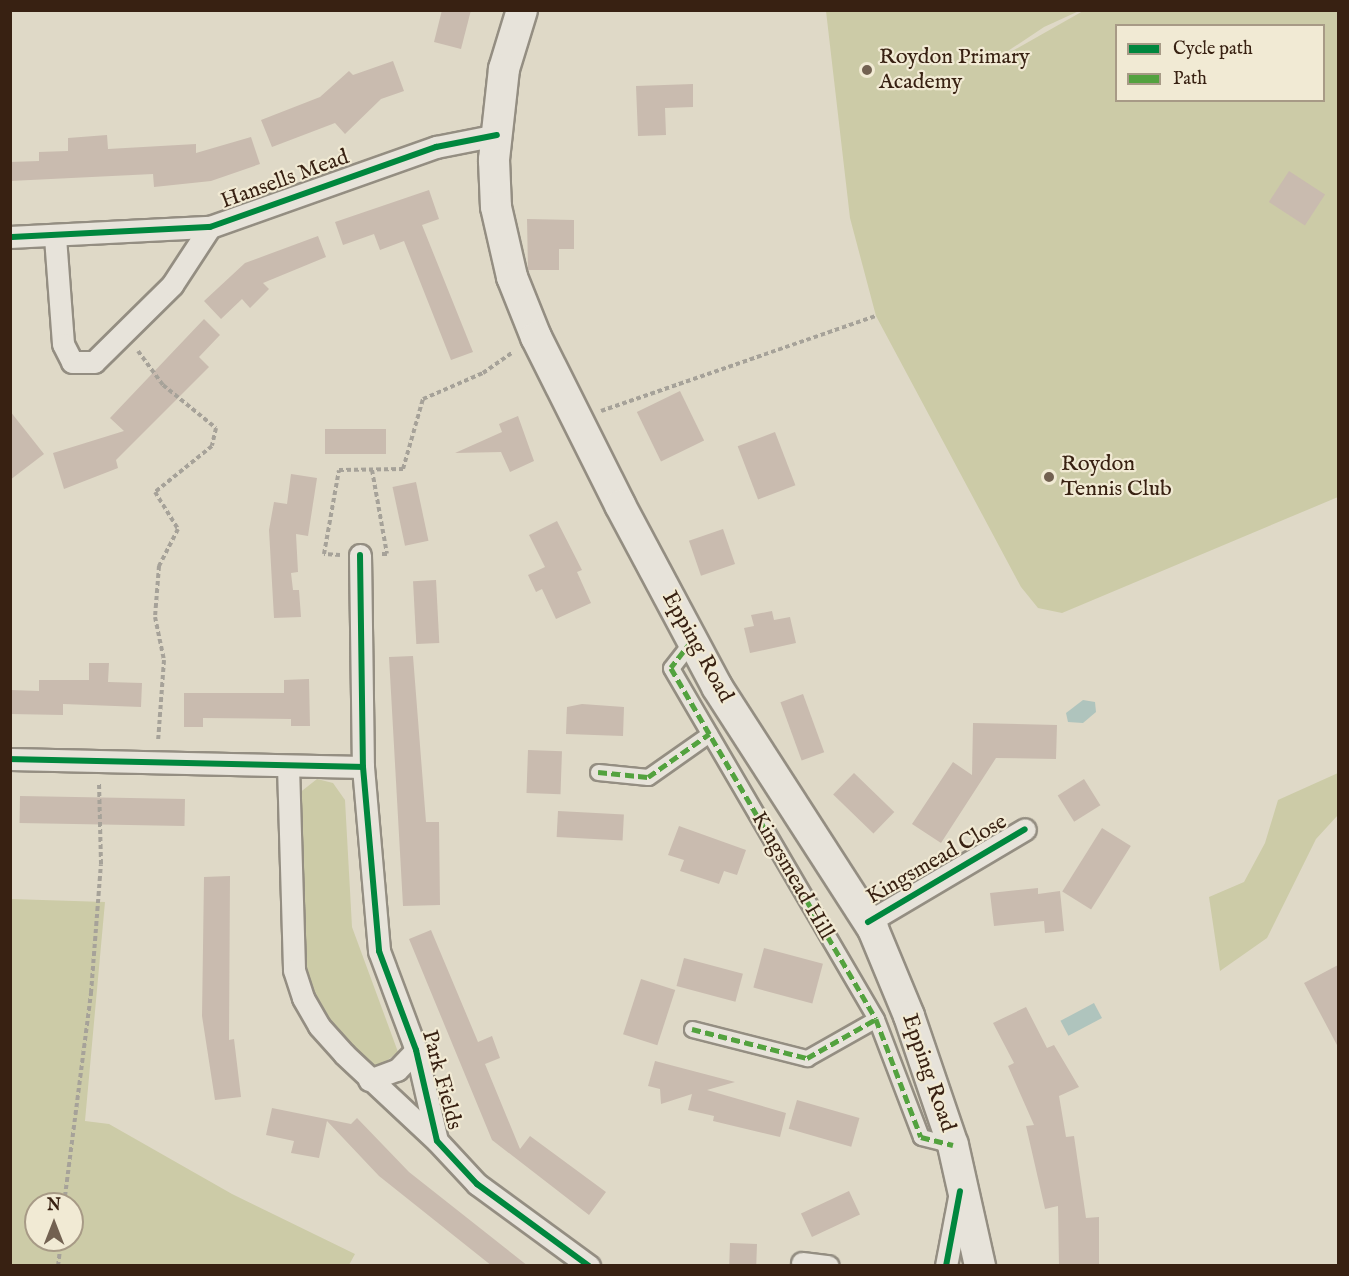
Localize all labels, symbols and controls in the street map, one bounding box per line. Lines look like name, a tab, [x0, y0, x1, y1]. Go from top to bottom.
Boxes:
legend	[1115, 24, 1325, 102]
text: Cycle path	[1173, 38, 1253, 61]
place label: Roydon Primary Academy	[879, 44, 1030, 96]
marker: Roydon Primary Academy	[860, 63, 874, 77]
text: Path	[1173, 68, 1207, 91]
street label: Hansells Mead	[217, 145, 353, 215]
place label: Roydon Tennis Club	[1061, 451, 1172, 502]
marker: Roydon Tennis Club	[1042, 470, 1056, 484]
street label: Epping Road	[656, 587, 738, 707]
street label: Kingsmead Hill	[745, 807, 839, 945]
street label: Kingsmead Close	[862, 809, 1012, 911]
street label: Epping Road	[895, 1011, 961, 1135]
street label: Park Fields	[415, 1027, 467, 1133]
north arrow	[24, 1192, 84, 1252]
text: N	[47, 1196, 61, 1216]

